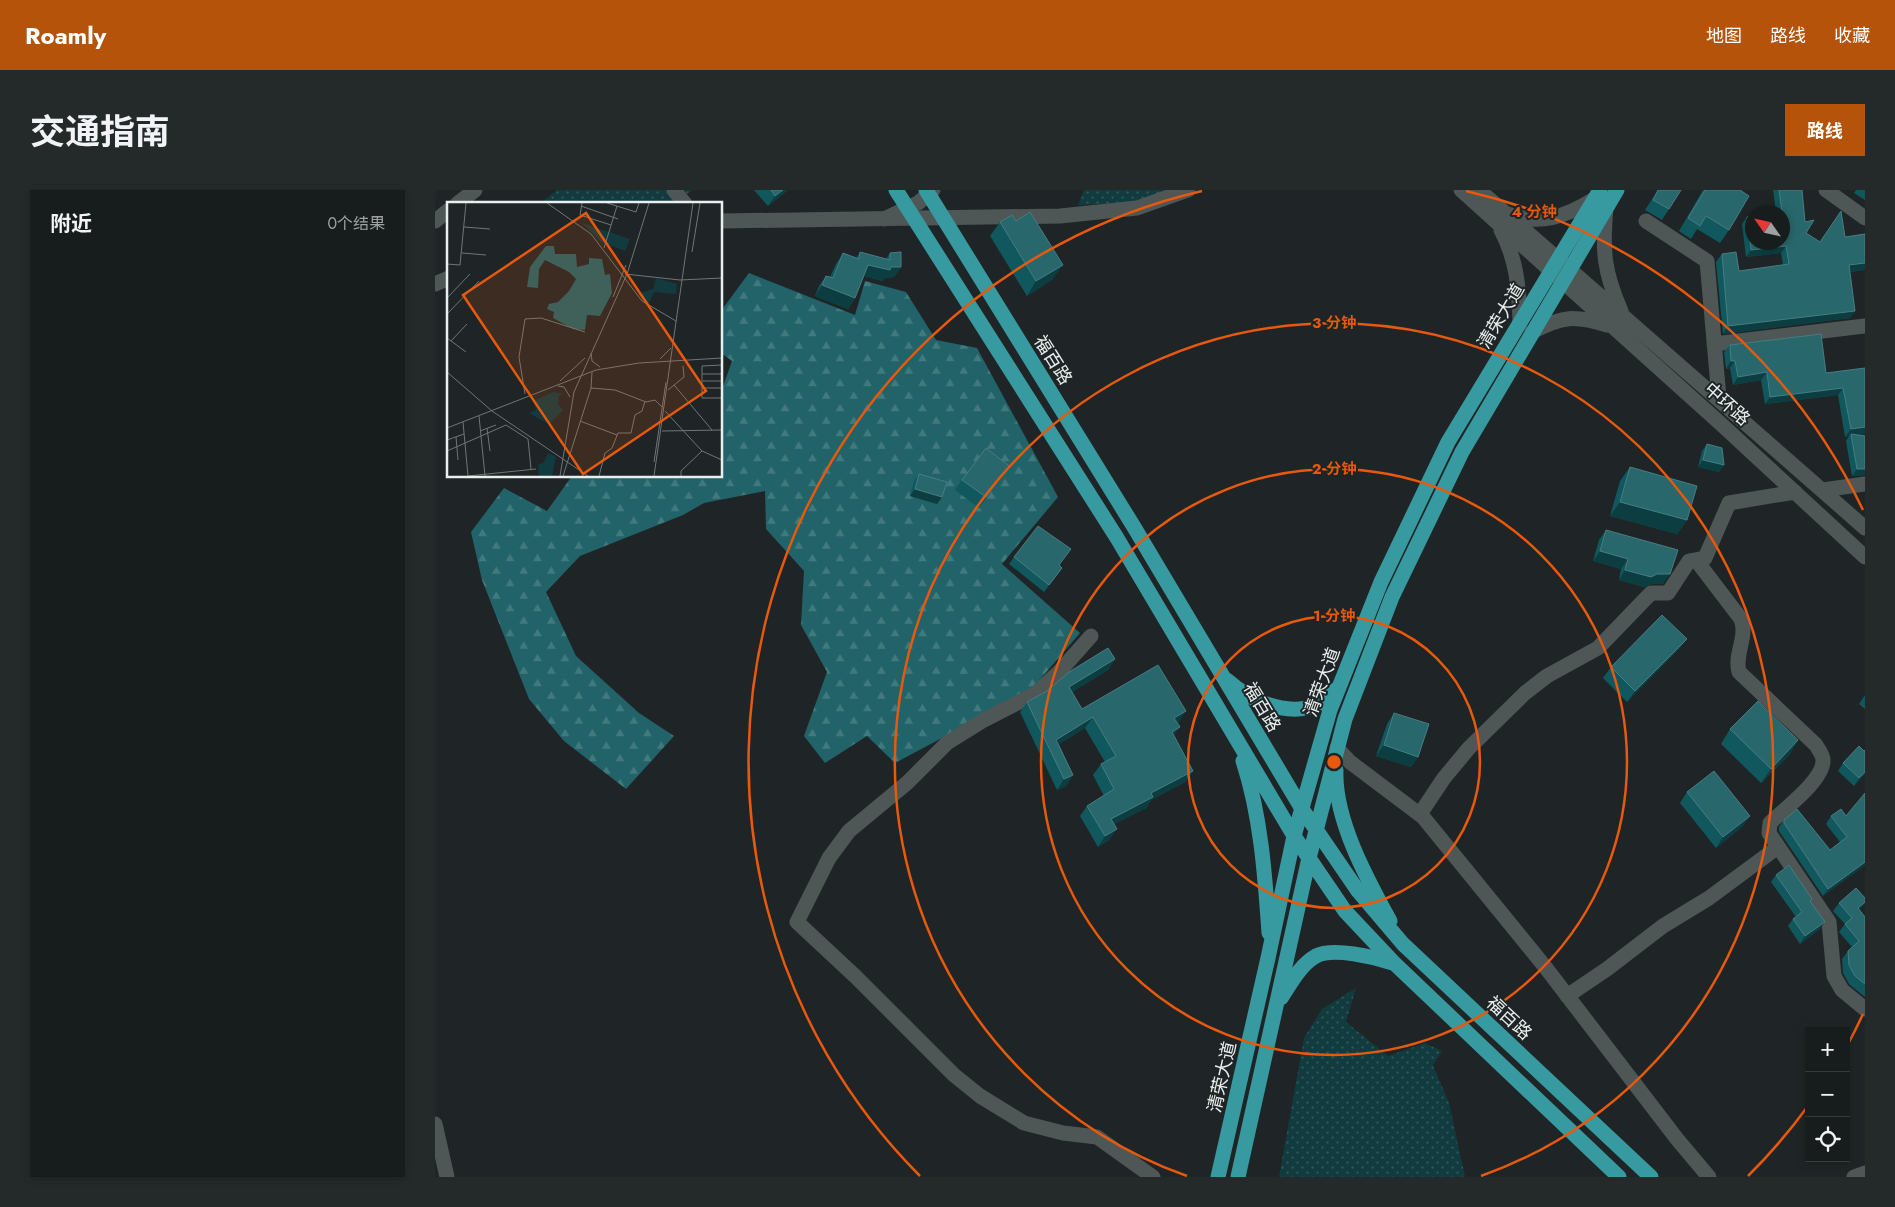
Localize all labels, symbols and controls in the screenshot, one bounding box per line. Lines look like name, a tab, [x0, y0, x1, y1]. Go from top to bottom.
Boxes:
text: Roamly	[25, 18, 106, 53]
text: 地图	[1706, 23, 1742, 49]
text: 路线	[1770, 23, 1806, 49]
text: 收藏	[1834, 23, 1870, 49]
button: 路线	[1785, 104, 1865, 156]
text: 交通指南	[30, 107, 170, 157]
text: 4 分钟	[1512, 201, 1556, 223]
inset map	[447, 202, 723, 478]
north arrow	[1745, 205, 1790, 250]
text: 附近	[50, 209, 92, 239]
text: 0个结果	[327, 212, 385, 235]
street label: 清荣大道	[1471, 278, 1531, 354]
text: 3 分钟	[1312, 312, 1356, 334]
street label: 福百路	[1028, 330, 1078, 390]
street label: 中环路	[1698, 376, 1756, 432]
text: 2 分钟	[1312, 458, 1356, 480]
text: 1 分钟	[1313, 605, 1355, 627]
street label: 清荣大道	[1297, 644, 1347, 720]
street label: 福百路	[1237, 677, 1287, 737]
centre of rings	[1325, 753, 1343, 771]
street label: 福百路	[1480, 990, 1538, 1046]
map controls	[1805, 1027, 1850, 1162]
button: +	[1805, 1027, 1850, 1072]
street label: 清荣大道	[1201, 1039, 1243, 1115]
button: −	[1805, 1072, 1850, 1117]
button: locate	[1805, 1117, 1850, 1162]

